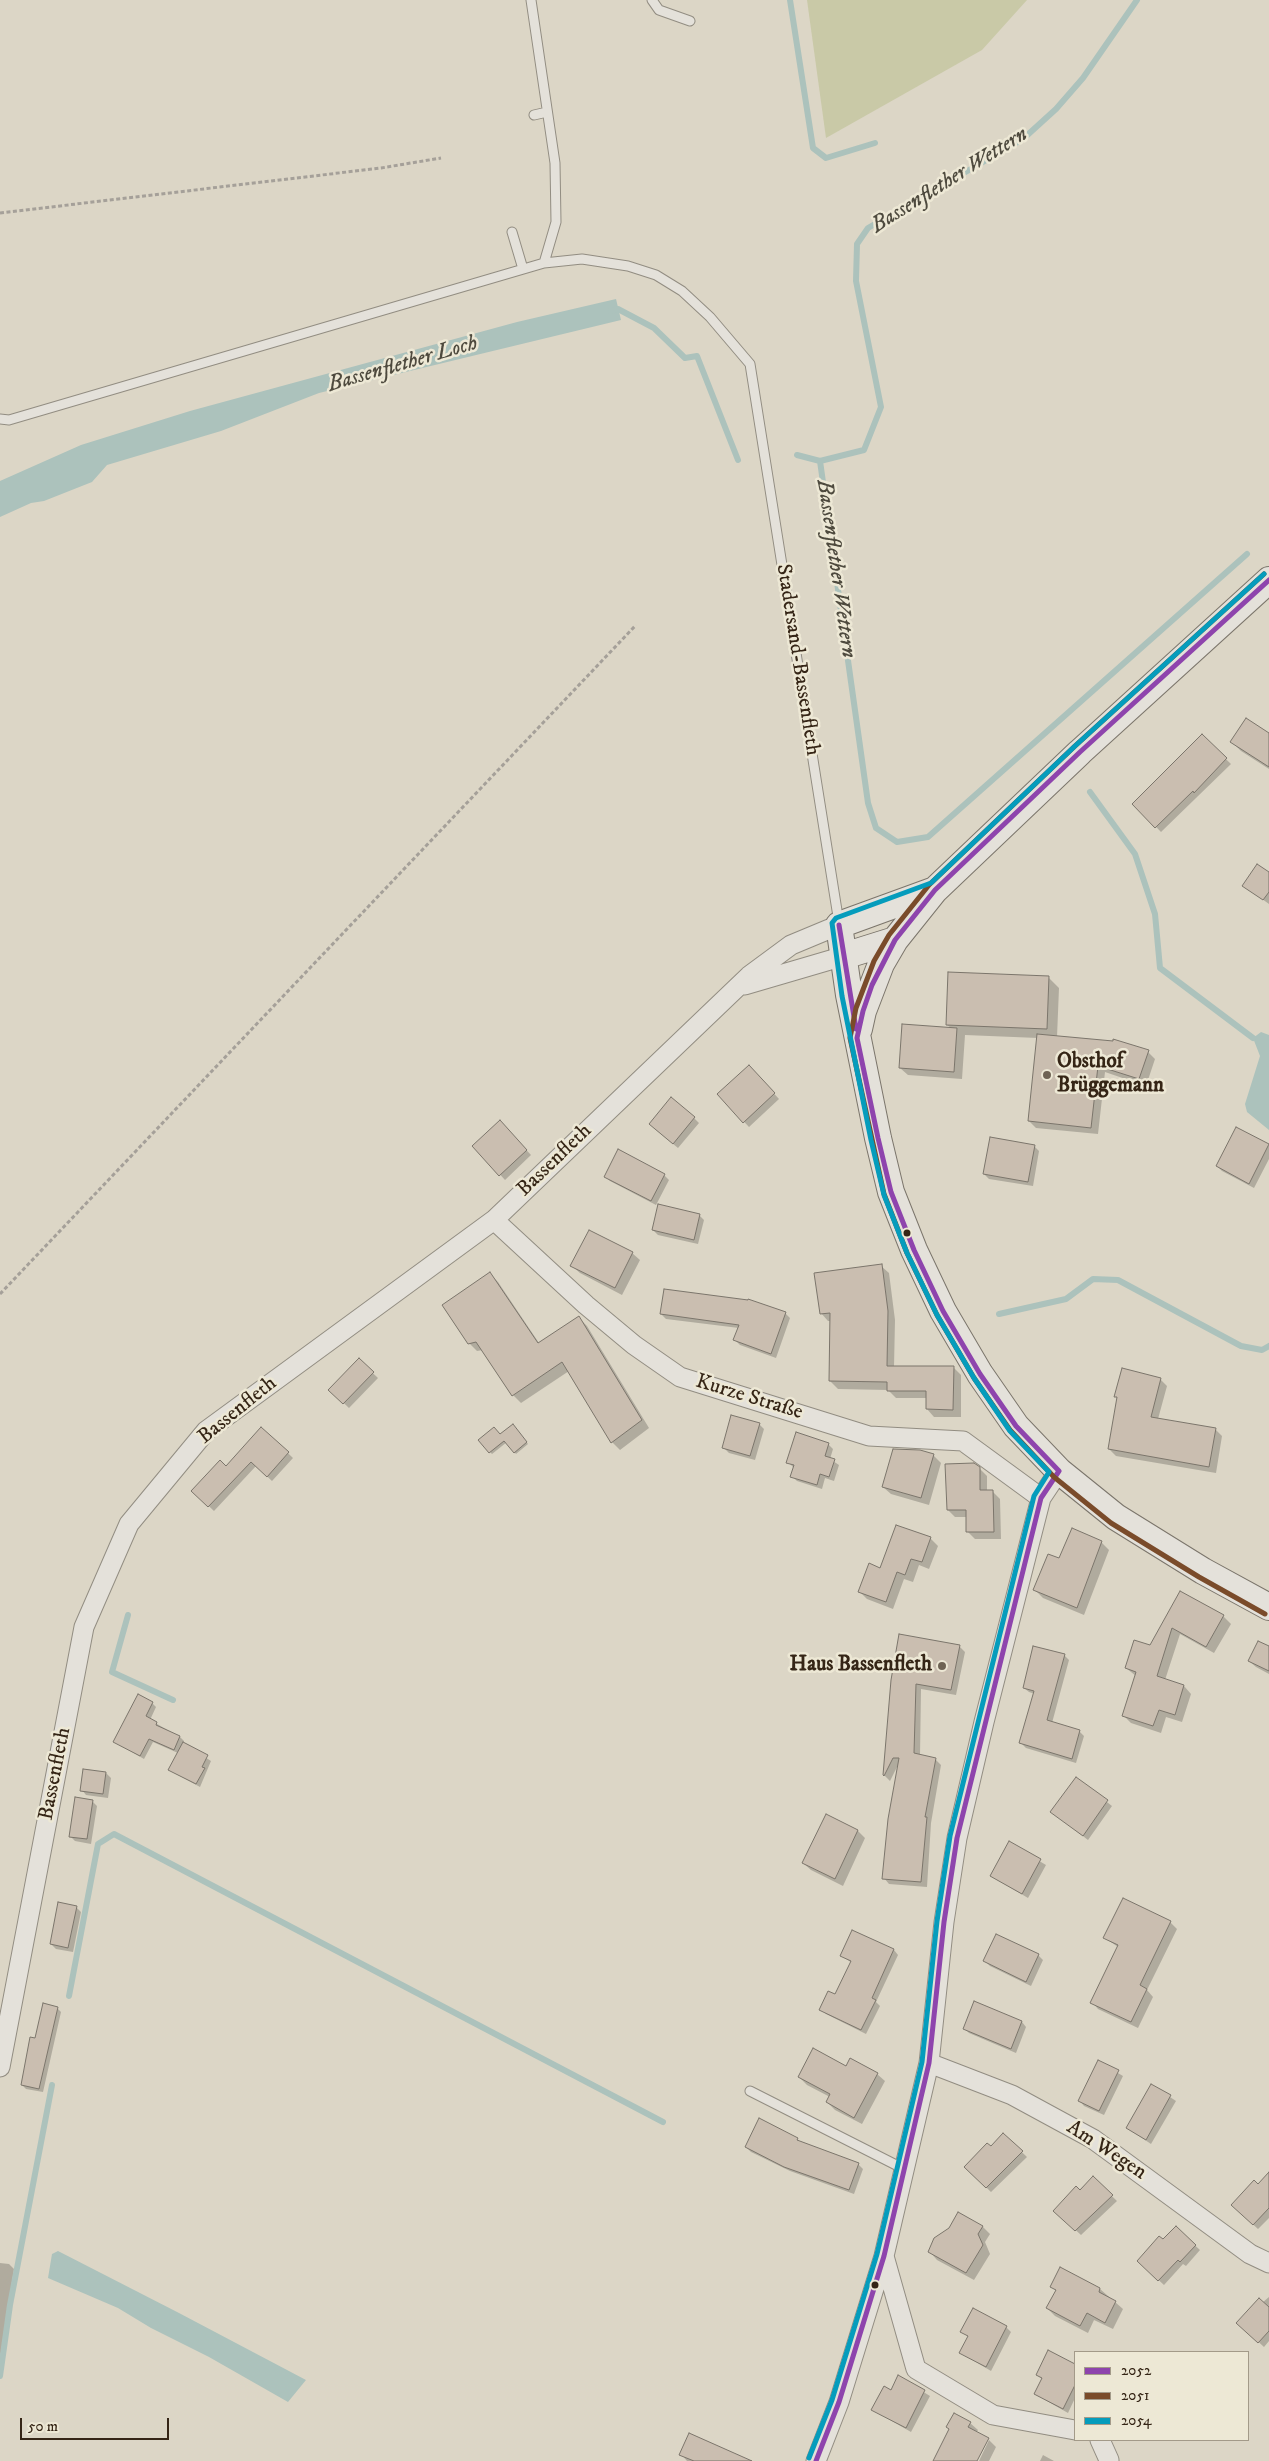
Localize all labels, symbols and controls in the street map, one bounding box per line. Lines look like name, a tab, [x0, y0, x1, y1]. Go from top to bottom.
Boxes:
water label: Bassenflether Wettern	[867, 122, 1033, 240]
water label: Bassenflether Loch	[325, 331, 481, 399]
water label: Bassenflether Wettern	[809, 478, 861, 660]
street label: Stadersand-Bassenfleth	[769, 562, 825, 758]
place label: Obsthof Brüggemann	[1057, 1050, 1164, 1100]
marker: Obsthof Brüggemann	[1041, 1069, 1053, 1081]
street label: Bassenfleth	[512, 1119, 598, 1203]
unlabelled marker	[902, 1228, 912, 1238]
street label: Kurze Straße	[692, 1370, 806, 1426]
street label: Bassenfleth	[193, 1372, 283, 1450]
place label: Haus Bassenfleth	[790, 1653, 932, 1679]
marker: Haus Bassenfleth	[936, 1660, 948, 1672]
street label: Bassenfleth	[35, 1725, 77, 1823]
street label: Am Wegen	[1061, 2116, 1151, 2186]
unlabelled marker	[870, 2280, 880, 2290]
legend	[1074, 2351, 1249, 2441]
text: 2052	[1121, 2361, 1151, 2380]
text: 2051	[1121, 2386, 1149, 2405]
scale bar	[22, 2408, 171, 2440]
text: 2054	[1121, 2411, 1152, 2430]
text: 50 m	[28, 2417, 58, 2436]

